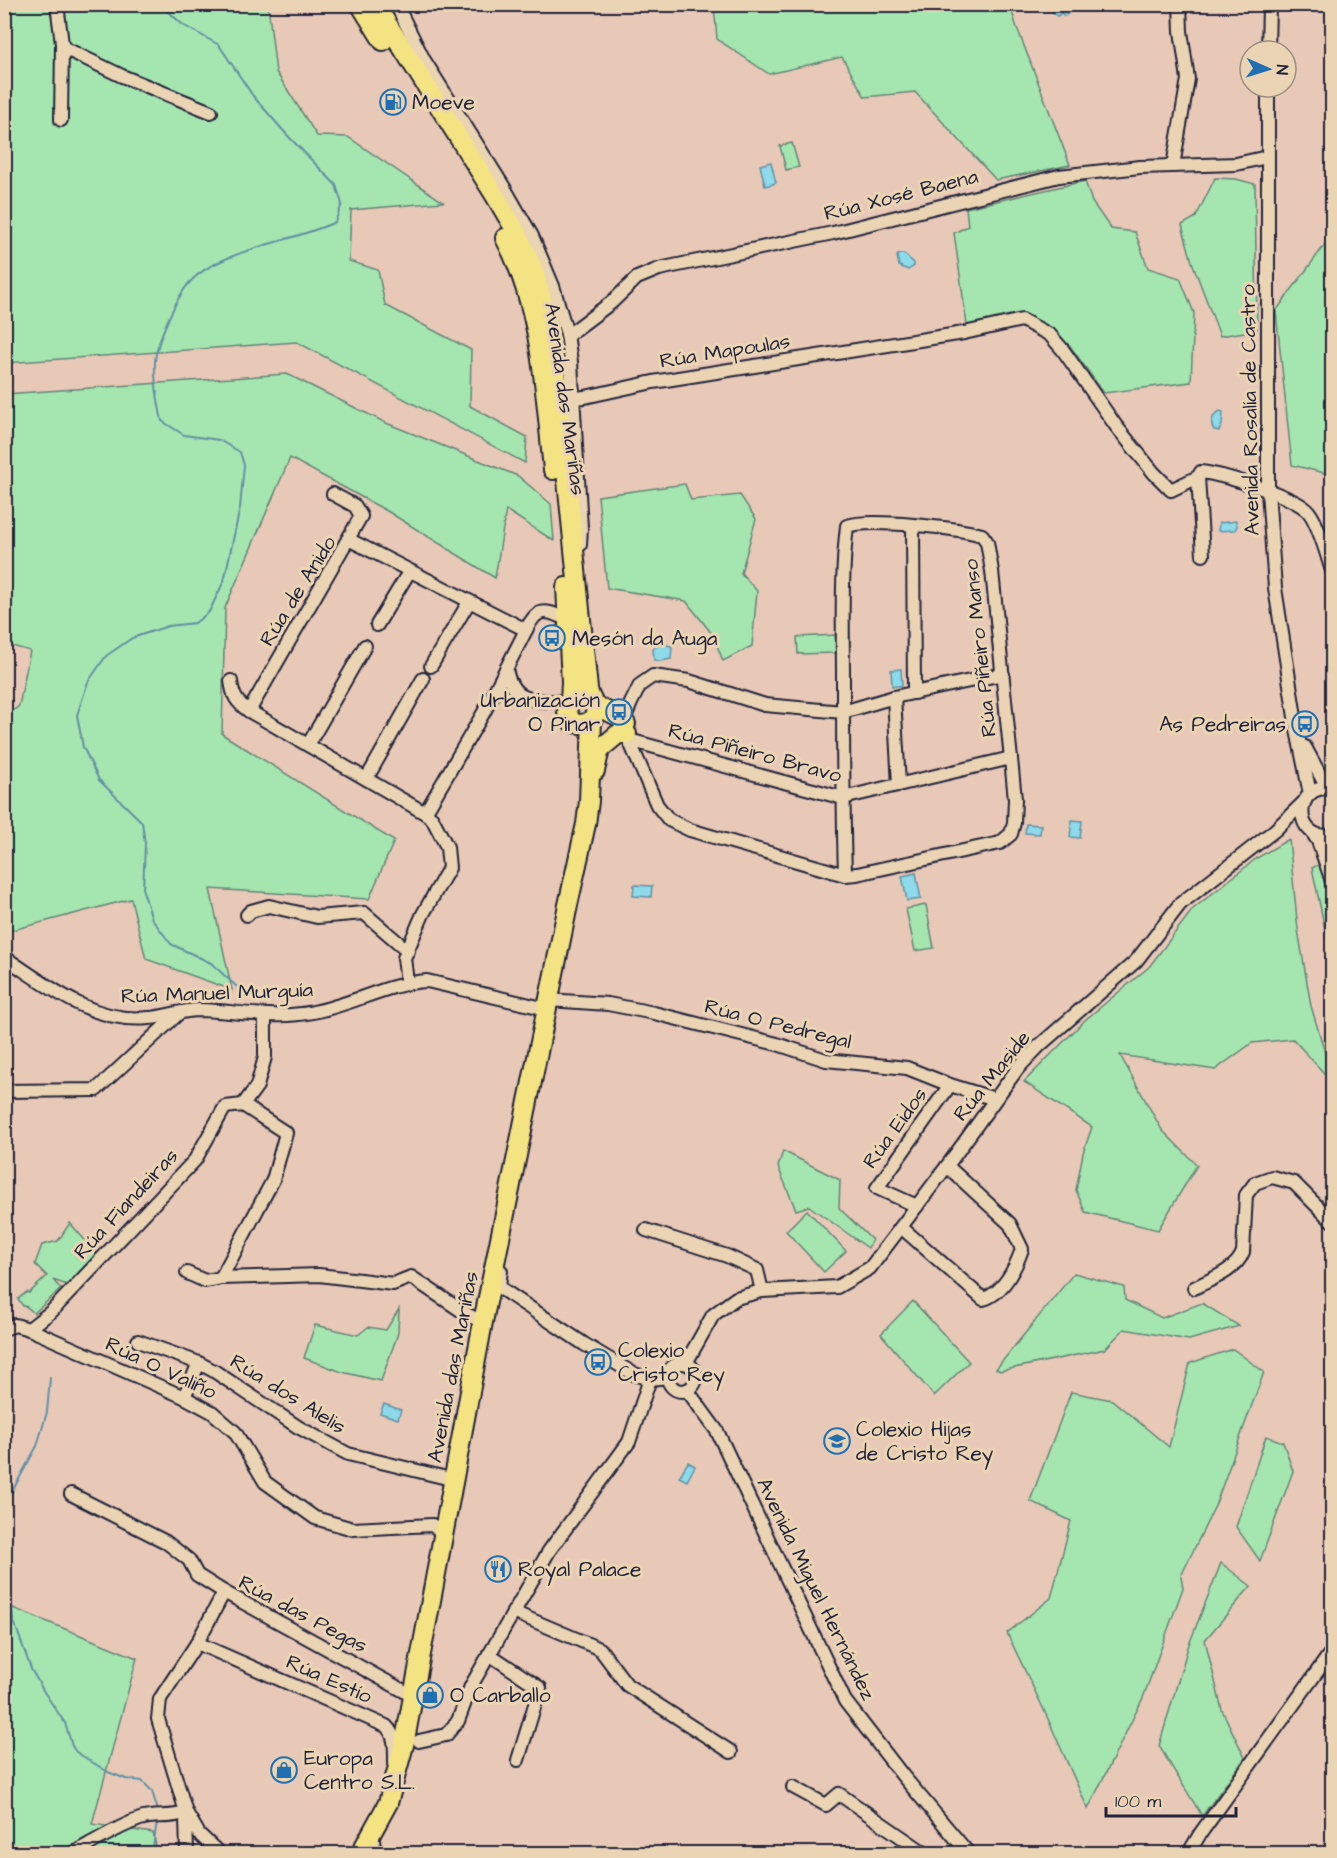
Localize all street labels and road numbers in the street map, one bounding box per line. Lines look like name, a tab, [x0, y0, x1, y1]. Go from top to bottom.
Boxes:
street label: Rúa Xosé Baena	[821, 162, 981, 228]
street label: Avenida Rosalía de Castro	[1233, 284, 1267, 536]
street label: Avenida das Mariñas	[537, 301, 593, 497]
street label: Rúa Mapoulas	[658, 326, 792, 377]
street label: Rúa de Anido	[253, 530, 344, 652]
street label: Rúa Piñeiro Manso	[956, 557, 1004, 739]
street label: Rúa Piñeiro Bravo	[665, 716, 845, 790]
street label: Rúa Manuel Murguía	[121, 975, 314, 1013]
street label: Rúa O Pedregal	[701, 992, 855, 1058]
street label: Rúa Maside	[947, 1025, 1037, 1127]
street label: Rúa Eidos	[856, 1082, 934, 1174]
street label: Rúa Fiandeiras	[67, 1142, 185, 1266]
street label: Avenida das Mariñas	[420, 1269, 486, 1465]
street label: Rúa O Valiño	[101, 1330, 222, 1407]
street label: Rúa dos Alelis	[225, 1347, 351, 1441]
street label: Avenida Miguel Hernández	[748, 1473, 883, 1707]
street label: Rúa das Pegas	[233, 1568, 372, 1662]
street label: Rúa Estío	[281, 1647, 377, 1711]

